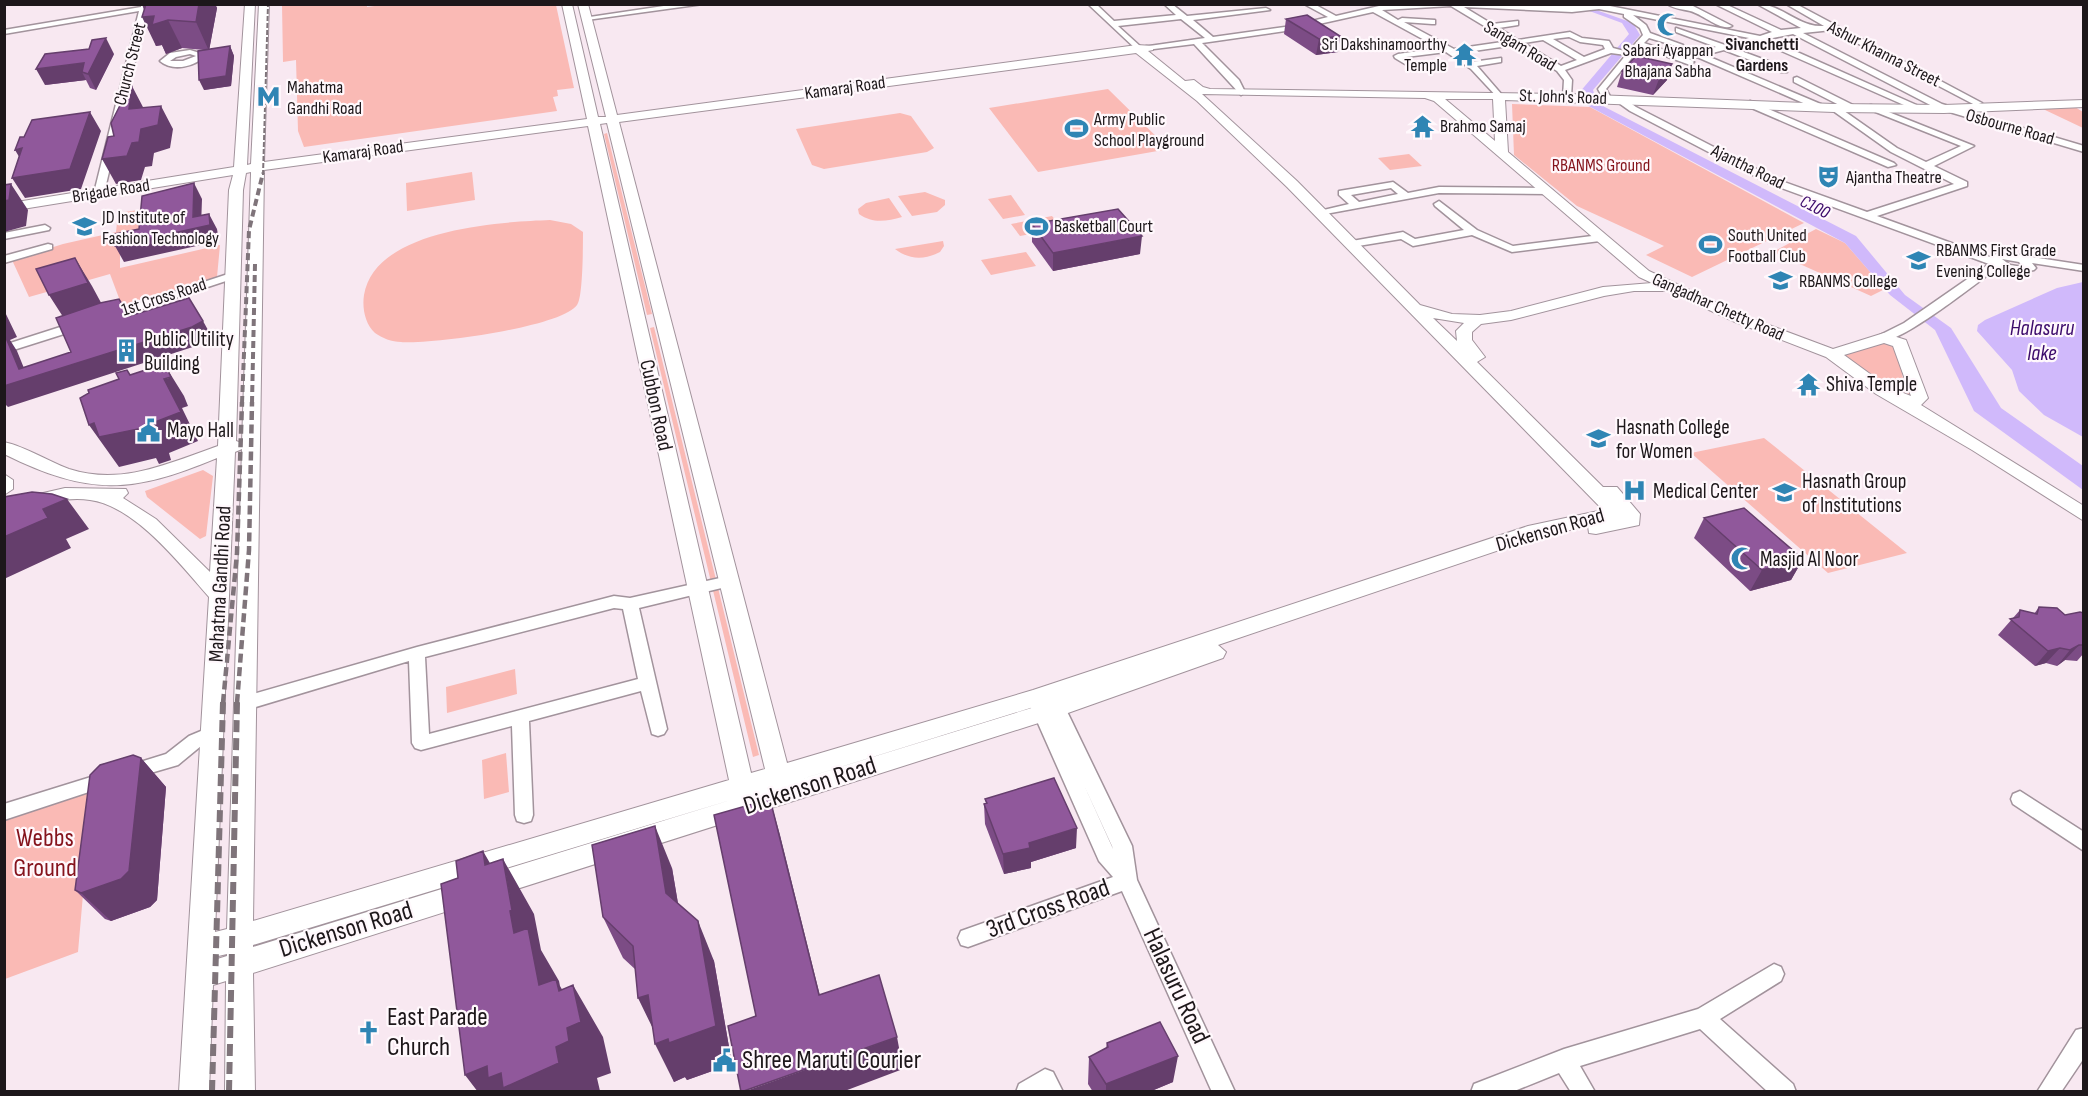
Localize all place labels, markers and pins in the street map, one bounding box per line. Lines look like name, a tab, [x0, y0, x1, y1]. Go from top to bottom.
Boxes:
mosque icon: Sabari Ayappan Bhajana Sabha	[1655, 11, 1681, 37]
place label: Sri Dakshinamoorthy Temple	[1322, 34, 1447, 76]
place label: Sabari Ayappan Bhajana Sabha	[1622, 40, 1714, 82]
temple icon: Sri Dakshinamoorthy Temple	[1452, 41, 1478, 67]
place label: Mahatma Gandhi Road	[287, 77, 362, 119]
metro station icon: Mahatma Gandhi Road	[256, 84, 282, 110]
place label: Army Public School Playground	[1093, 109, 1204, 151]
temple icon: Brahmo Samaj	[1409, 113, 1435, 139]
sports icon: Army Public School Playground	[1063, 116, 1089, 142]
place label: Brahmo Samaj	[1440, 116, 1526, 137]
theatre icon: Ajantha Theatre	[1815, 164, 1841, 190]
place label: Ajantha Theatre	[1845, 167, 1942, 188]
place label: JD Institute of Fashion Technology	[101, 207, 219, 249]
sports icon: Basketball Court	[1023, 213, 1049, 239]
school or university icon: JD Institute of Fashion Technology	[71, 214, 97, 240]
place label: Basketball Court	[1054, 216, 1154, 237]
place label: South United Football Club	[1728, 225, 1807, 267]
sports icon: South United Football Club	[1697, 232, 1723, 258]
place label: RBANMS First Grade Evening College	[1936, 240, 2056, 282]
school or university icon: RBANMS First Grade Evening College	[1905, 247, 1931, 273]
school or university icon: RBANMS College	[1768, 268, 1794, 294]
place label: RBANMS College	[1799, 271, 1898, 292]
place label: Public Utility Building	[144, 327, 234, 376]
building icon: Public Utility Building	[113, 338, 139, 364]
temple icon: Shiva Temple	[1795, 371, 1821, 397]
place label: Shiva Temple	[1826, 372, 1917, 397]
place label: Hasnath College for Women	[1616, 415, 1730, 464]
public building icon: Mayo Hall	[136, 417, 162, 443]
place label: Mayo Hall	[167, 418, 234, 443]
school or university icon: Hasnath College for Women	[1585, 426, 1611, 452]
place label: Hasnath Group of Institutions	[1802, 469, 1907, 518]
hospital icon: Medical Center	[1622, 478, 1648, 504]
place label: Medical Center	[1653, 479, 1758, 504]
school or university icon: Hasnath Group of Institutions	[1771, 480, 1797, 506]
mosque icon: Masjid Al Noor	[1729, 546, 1755, 572]
place label: Masjid Al Noor	[1760, 547, 1859, 572]
place label: East Parade Church	[387, 1002, 488, 1063]
church icon: East Parade Church	[356, 1019, 382, 1045]
place label: Shree Maruti Courier	[742, 1045, 922, 1076]
public building icon: Shree Maruti Courier	[711, 1047, 737, 1073]

